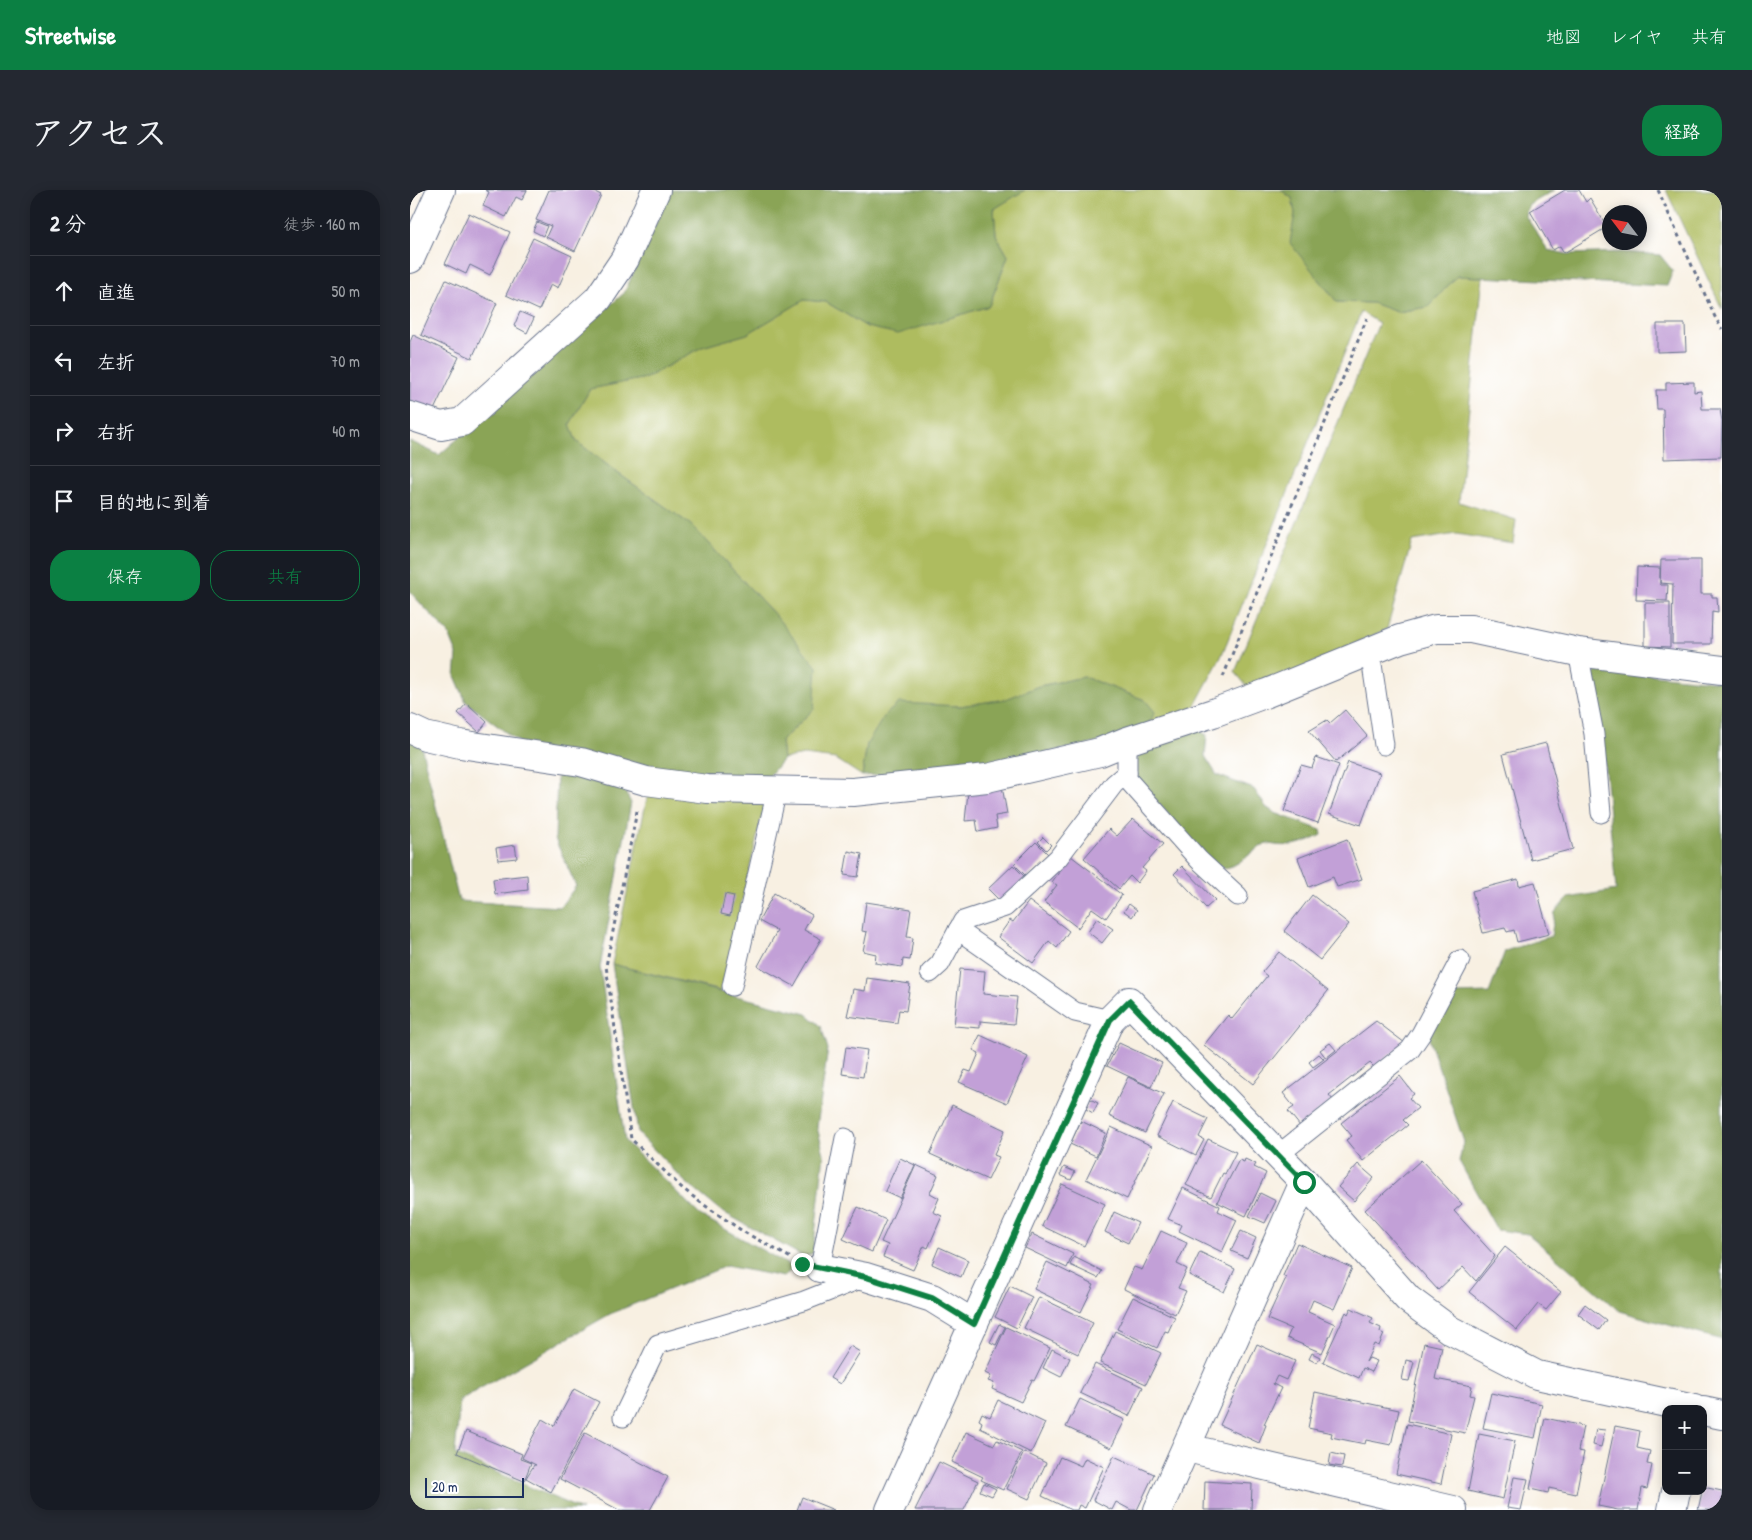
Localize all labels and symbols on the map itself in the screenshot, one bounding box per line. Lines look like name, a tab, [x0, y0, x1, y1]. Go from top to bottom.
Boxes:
north arrow	[1602, 205, 1647, 250]
route start	[1293, 1171, 1316, 1194]
route end	[791, 1253, 814, 1276]
scale bar	[425, 1475, 524, 1498]

